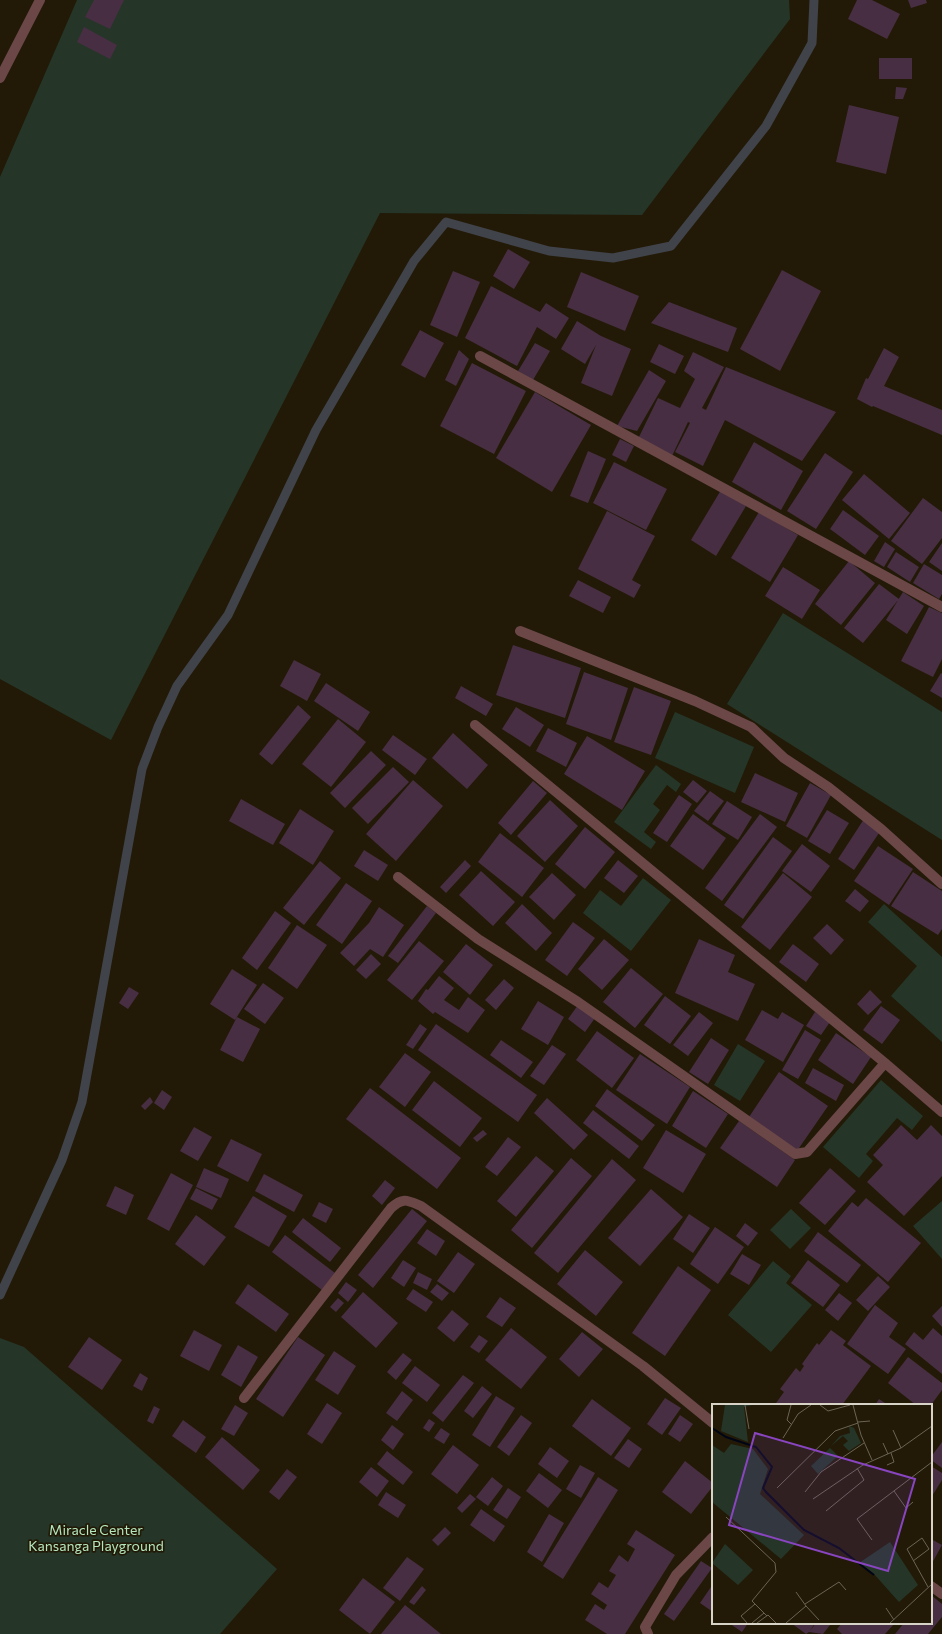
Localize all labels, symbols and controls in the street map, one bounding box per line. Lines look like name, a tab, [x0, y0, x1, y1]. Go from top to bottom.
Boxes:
inset map	[712, 1404, 932, 1624]
park label: Miracle Center Kansanga Playground	[28, 1521, 164, 1554]

